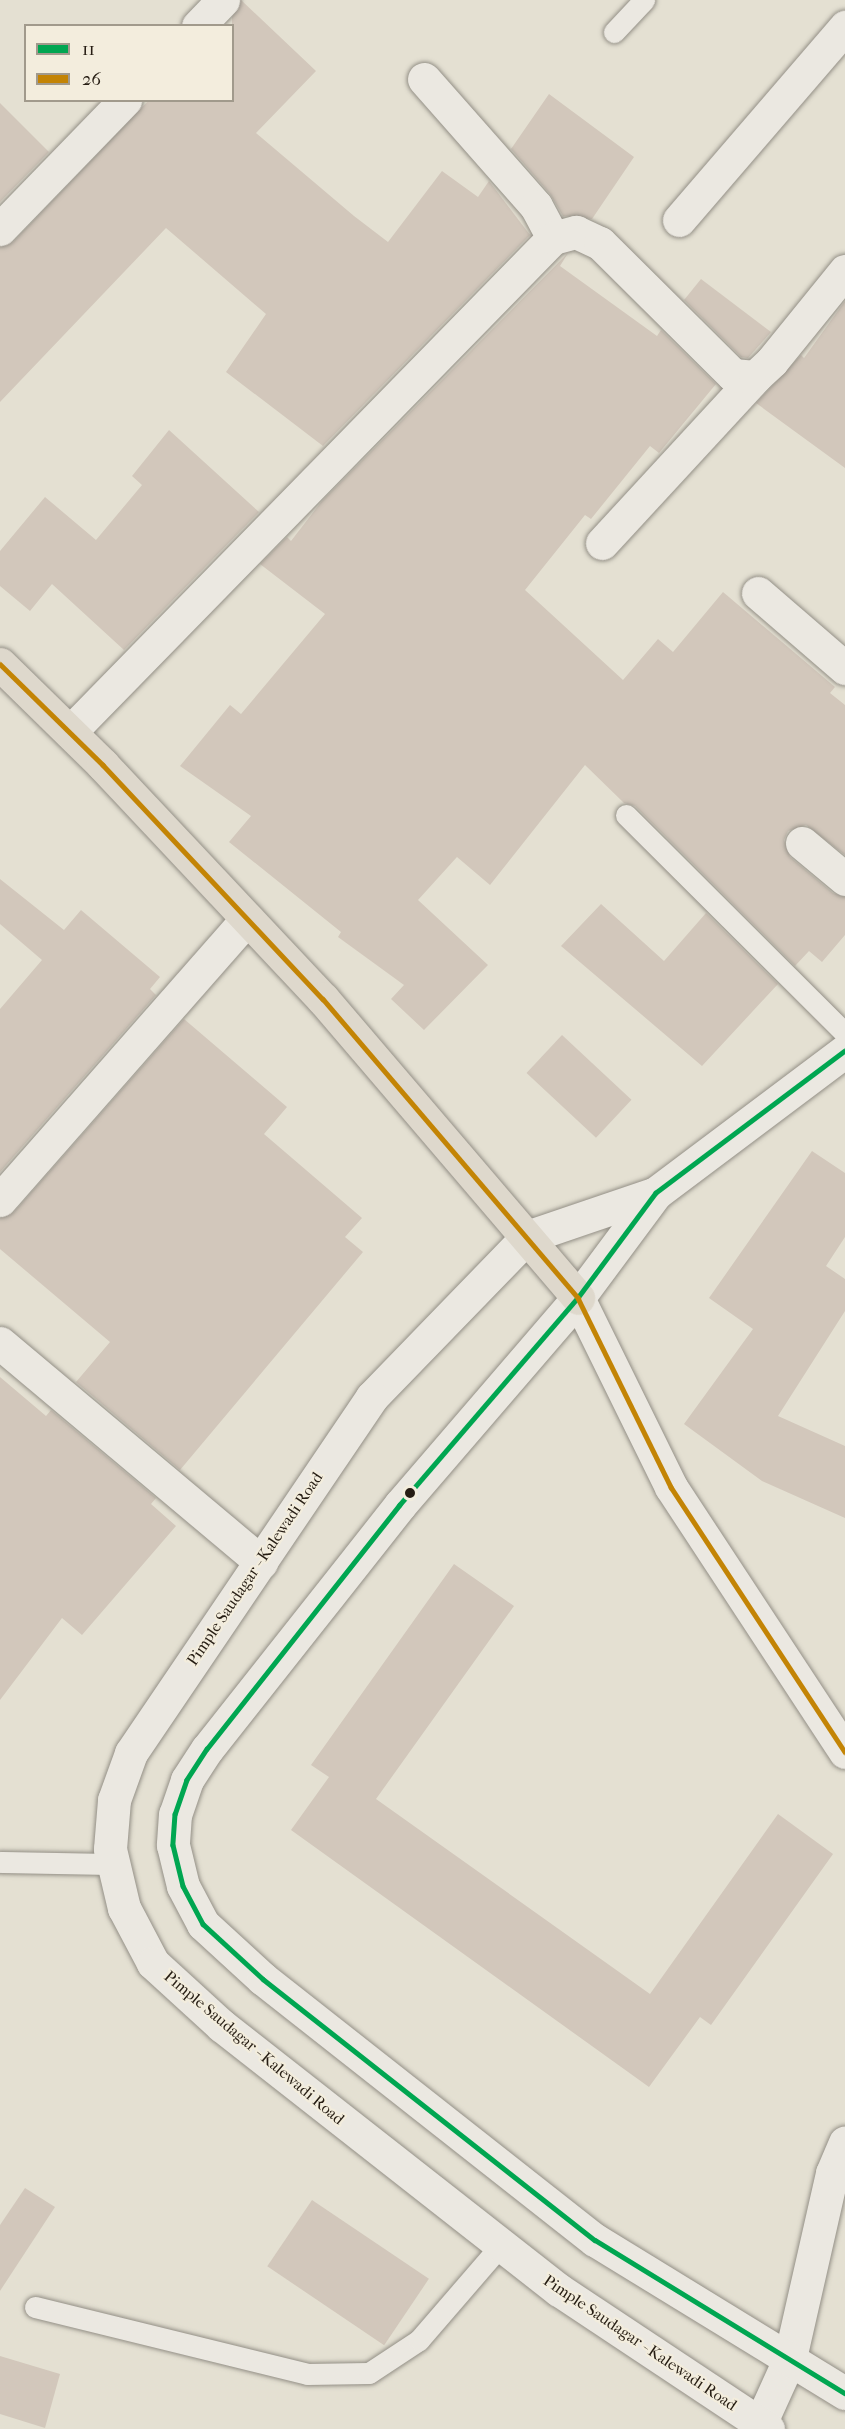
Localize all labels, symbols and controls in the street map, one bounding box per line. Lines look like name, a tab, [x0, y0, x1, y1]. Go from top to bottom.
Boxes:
legend	[24, 24, 234, 102]
text: 11	[82, 39, 95, 60]
text: 26	[82, 69, 101, 90]
street label: Pimple Saudagar - Kalewadi Road	[183, 1469, 327, 1669]
unlabelled marker	[404, 1487, 416, 1499]
street label: Pimple Saudagar - Kalewadi Road	[160, 1967, 348, 2129]
street label: Pimple Saudagar - Kalewadi Road	[540, 2271, 740, 2415]

